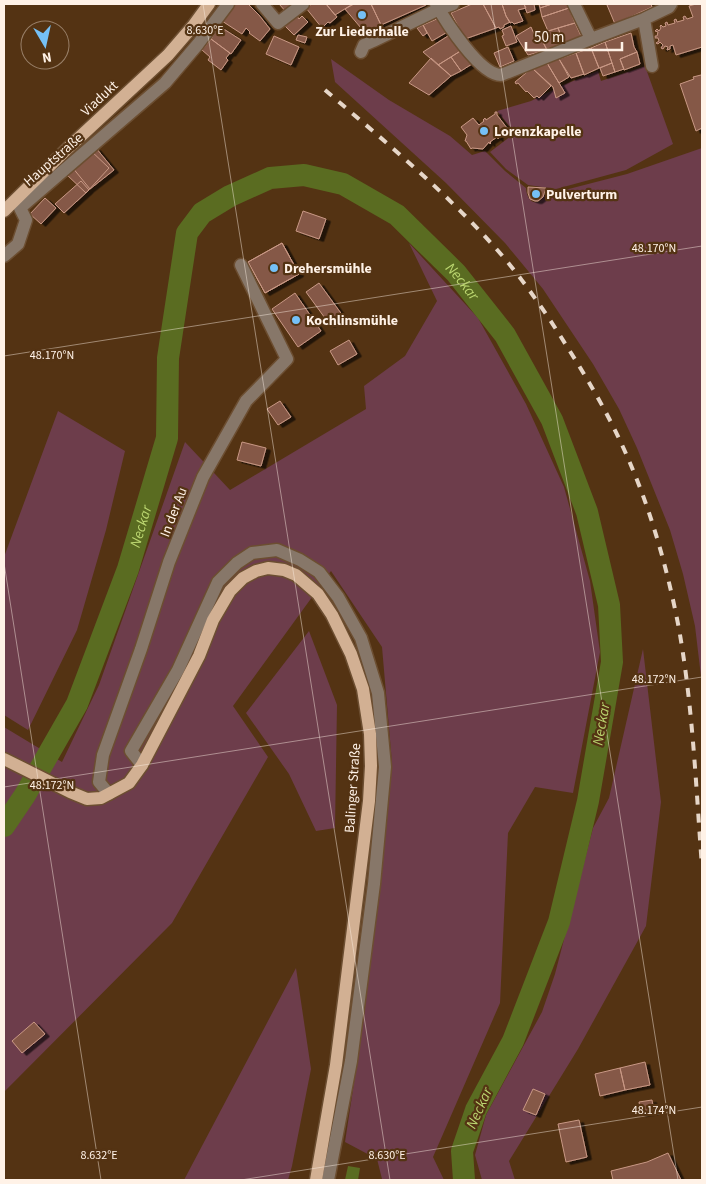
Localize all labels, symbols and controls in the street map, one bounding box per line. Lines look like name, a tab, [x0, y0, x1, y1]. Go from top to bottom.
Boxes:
marker: Zur Liederhalle	[356, 9, 368, 21]
north arrow	[20, 20, 70, 70]
scale bar	[526, 20, 622, 52]
text: 8.630°E	[186, 22, 224, 39]
place label: Zur Liederhalle	[315, 22, 409, 42]
text: 50 m	[534, 27, 564, 48]
text: N	[41, 46, 53, 67]
street label: Viadukt	[77, 76, 123, 121]
place label: Lorenzkapelle	[494, 122, 581, 142]
marker: Lorenzkapelle	[478, 125, 490, 137]
street label: Hauptstraße	[20, 128, 88, 191]
place label: Pulverturm	[546, 185, 617, 205]
marker: Pulverturm	[530, 188, 542, 200]
text: 48.170°N	[632, 240, 676, 257]
water label: Neckar	[440, 258, 484, 306]
place label: Drehersmühle	[284, 259, 372, 279]
marker: Drehersmühle	[268, 262, 280, 274]
place label: Kochlinsmühle	[306, 311, 398, 331]
marker: Kochlinsmühle	[290, 314, 302, 326]
text: 48.170°N	[30, 347, 74, 364]
street label: In der Au	[155, 485, 193, 540]
water label: Neckar	[125, 502, 158, 550]
text: 48.172°N	[632, 671, 676, 688]
water label: Neckar	[587, 700, 616, 747]
street label: Balinger Straße	[340, 742, 366, 834]
text: 48.172°N	[30, 777, 74, 794]
water label: Neckar	[461, 1083, 498, 1132]
text: 48.174°N	[632, 1102, 676, 1119]
text: 8.632°E	[80, 1147, 118, 1164]
text: 8.630°E	[368, 1147, 406, 1164]

